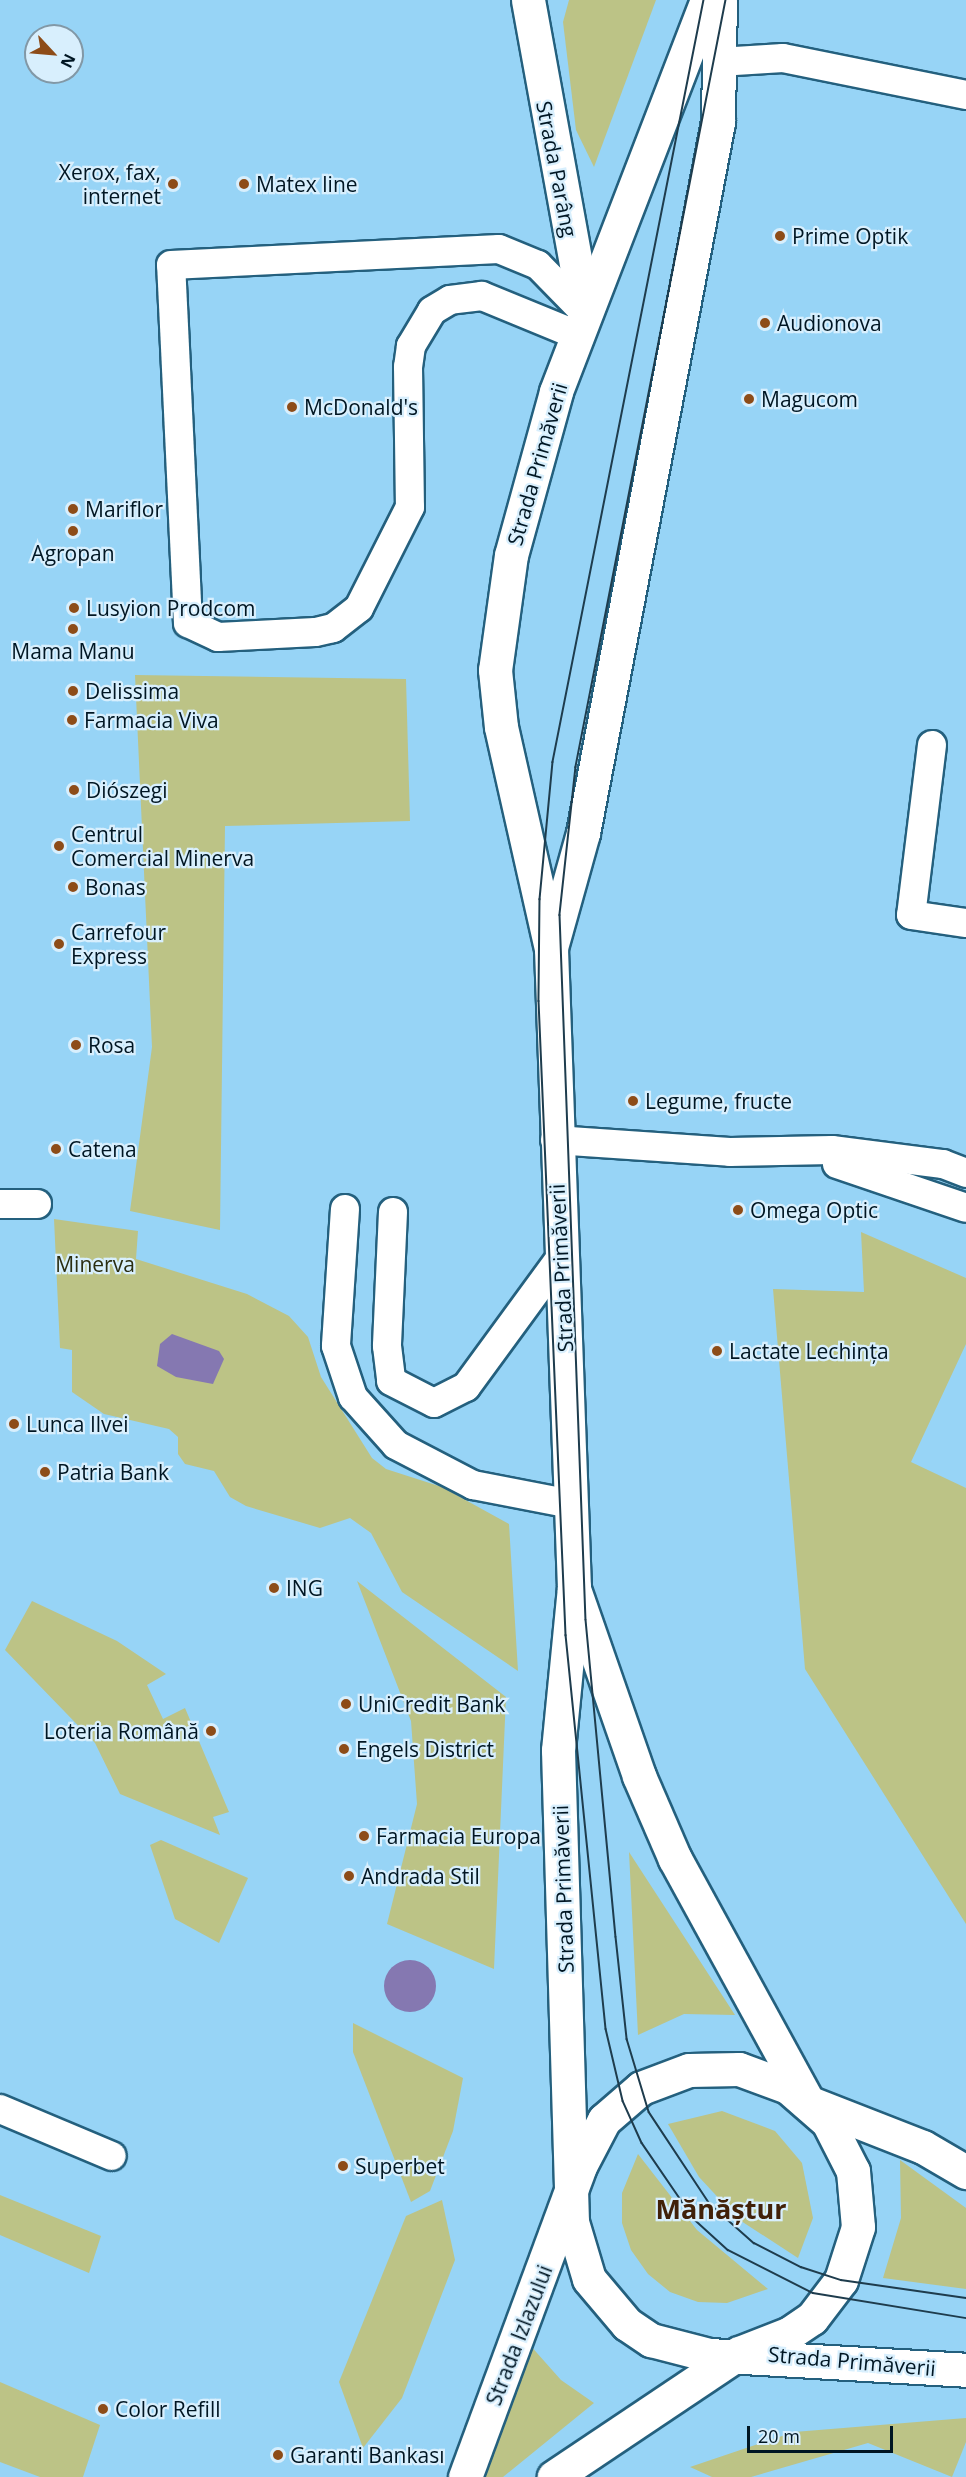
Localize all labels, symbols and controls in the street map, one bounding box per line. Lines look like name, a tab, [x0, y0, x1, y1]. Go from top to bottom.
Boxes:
north arrow	[24, 24, 84, 84]
text: N	[56, 50, 81, 72]
street label: Strada Parâng	[531, 99, 583, 239]
place label: Xerox, fax, internet	[59, 159, 161, 209]
place label: Matex line	[256, 171, 358, 197]
marker: Xerox, fax, internet	[166, 177, 180, 191]
marker: Matex line	[237, 177, 251, 191]
place label: Prime Optik	[792, 223, 908, 249]
marker: Prime Optik	[773, 229, 787, 243]
place label: Audionova	[777, 310, 882, 336]
marker: Audionova	[758, 316, 772, 330]
street label: Strada Primăverii	[502, 380, 572, 548]
place label: Magucom	[761, 386, 858, 412]
marker: Magucom	[742, 392, 756, 406]
place label: McDonald's	[304, 394, 418, 420]
marker: McDonald's	[285, 400, 299, 414]
place label: Mariflor	[85, 496, 163, 522]
marker: Mariflor	[66, 502, 80, 516]
marker: Agropan	[66, 524, 80, 538]
place label: Agropan	[31, 540, 115, 566]
place label: Lusyion Prodcom	[86, 595, 255, 621]
marker: Lusyion Prodcom	[67, 601, 81, 615]
marker: Mama Manu	[66, 622, 80, 636]
place label: Mama Manu	[11, 638, 135, 664]
place label: Delissima	[85, 678, 179, 704]
marker: Delissima	[66, 684, 80, 698]
place label: Farmacia Viva	[84, 707, 219, 733]
marker: Farmacia Viva	[65, 713, 79, 727]
place label: Diószegi	[86, 777, 168, 803]
marker: Diószegi	[67, 783, 81, 797]
place label: Centrul Comercial Minerva	[71, 821, 254, 871]
marker: Centrul Comercial Minerva	[52, 839, 66, 853]
place label: Bonas	[85, 874, 146, 900]
marker: Bonas	[66, 880, 80, 894]
place label: Carrefour Express	[71, 919, 166, 969]
marker: Carrefour Express	[52, 937, 66, 951]
place label: Rosa	[88, 1032, 135, 1058]
marker: Rosa	[69, 1038, 83, 1052]
place label: Legume, fructe	[645, 1088, 792, 1114]
marker: Legume, fructe	[626, 1094, 640, 1108]
place label: Catena	[68, 1136, 137, 1162]
marker: Catena	[49, 1142, 63, 1156]
street label: Strada Primăverii	[544, 1183, 578, 1353]
place label: Omega Optic	[750, 1197, 878, 1223]
marker: Omega Optic	[731, 1203, 745, 1217]
park label: Minerva	[55, 1251, 135, 1277]
place label: Lactate Lechința	[729, 1338, 889, 1364]
marker: Lactate Lechința	[710, 1344, 724, 1358]
place label: Lunca Ilvei	[26, 1411, 129, 1437]
marker: Lunca Ilvei	[7, 1417, 21, 1431]
place label: Patria Bank	[57, 1459, 169, 1485]
marker: Patria Bank	[38, 1465, 52, 1479]
place label: ING	[286, 1575, 323, 1601]
marker: ING	[267, 1581, 281, 1595]
place label: UniCredit Bank	[358, 1691, 505, 1717]
marker: UniCredit Bank	[339, 1697, 353, 1711]
place label: Loteria Română	[44, 1718, 199, 1744]
marker: Loteria Română	[204, 1724, 218, 1738]
place label: Engels District	[356, 1736, 494, 1762]
marker: Engels District	[337, 1742, 351, 1756]
street label: Strada Primăverii	[547, 1804, 579, 1974]
place label: Farmacia Europa	[376, 1823, 541, 1849]
marker: Farmacia Europa	[357, 1829, 371, 1843]
place label: Andrada Stil	[361, 1863, 480, 1889]
marker: Andrada Stil	[342, 1869, 356, 1883]
place label: Superbet	[355, 2153, 445, 2179]
marker: Superbet	[336, 2159, 350, 2173]
district label: Mănăștur	[656, 2193, 786, 2225]
street label: Strada Izlazului	[481, 2261, 557, 2409]
street label: Strada Primăverii	[767, 2341, 937, 2381]
place label: Color Refill	[115, 2396, 221, 2422]
marker: Color Refill	[96, 2402, 110, 2416]
scale bar	[750, 2414, 896, 2452]
text: 20 m	[758, 2424, 800, 2448]
place label: Garanti Bankası	[290, 2442, 444, 2468]
marker: Garanti Bankası	[271, 2448, 285, 2462]

